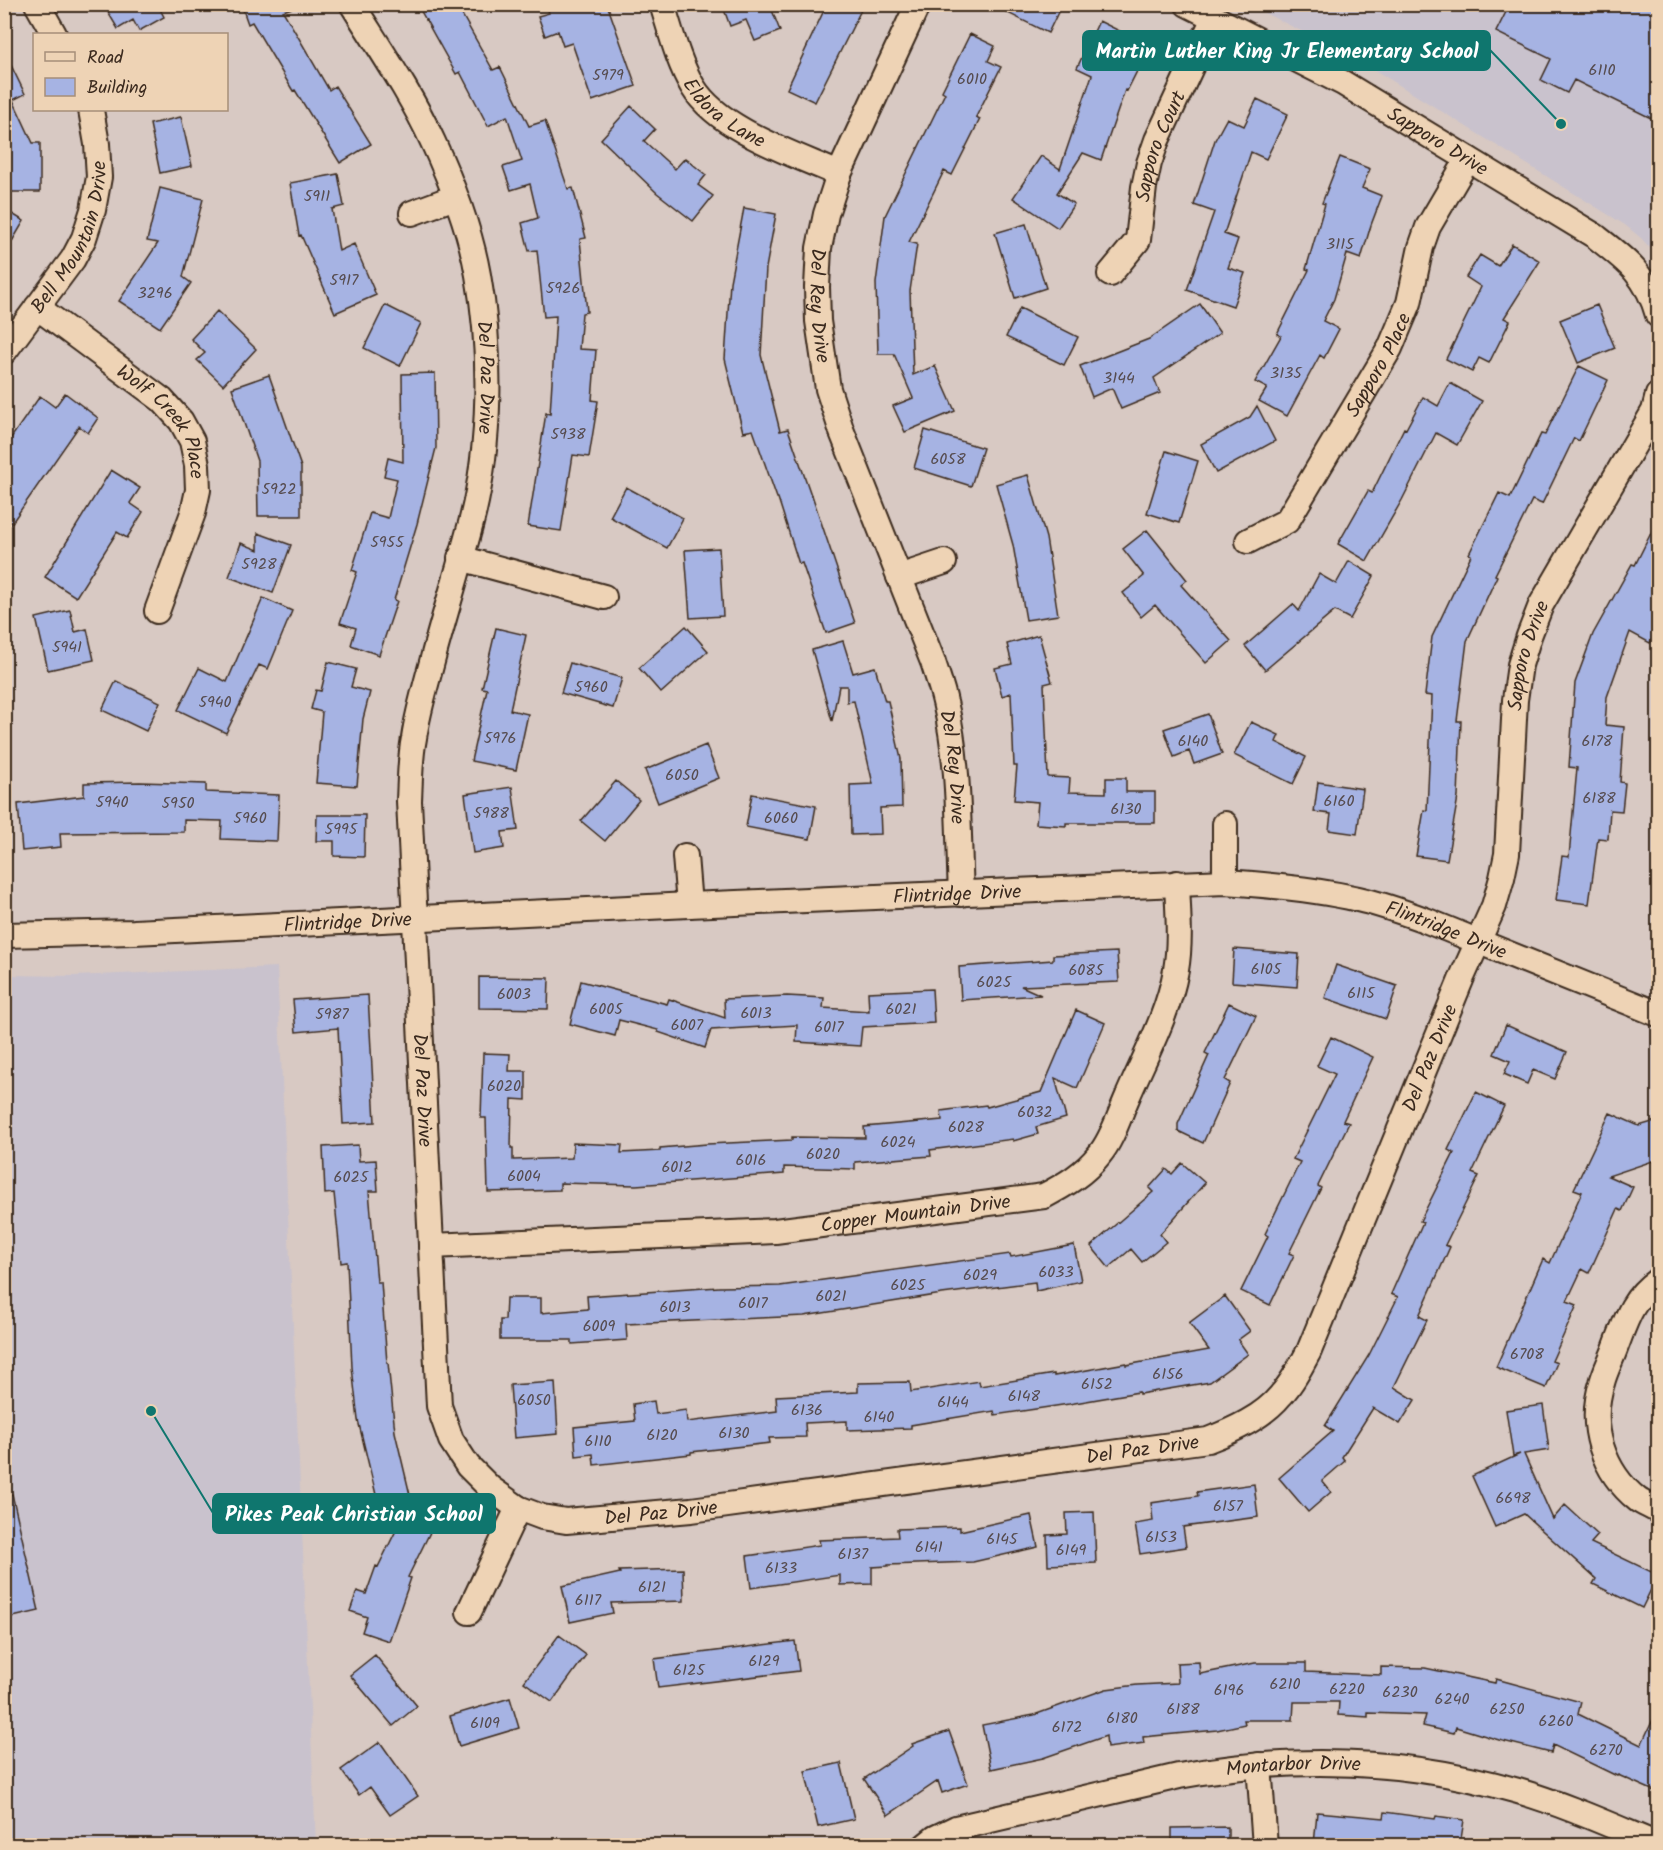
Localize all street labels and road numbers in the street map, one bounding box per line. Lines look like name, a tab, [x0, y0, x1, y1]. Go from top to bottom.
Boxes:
street label: Eldora Lane	[673, 73, 770, 158]
street label: Sapporo Court	[1128, 86, 1196, 204]
street label: Sapporo Drive	[1380, 99, 1494, 186]
street label: Bell Mountain Drive	[23, 160, 117, 321]
street label: Del Rey Drive	[799, 247, 838, 365]
street label: Sapporo Place	[1338, 308, 1421, 424]
street label: Del Paz Drive	[466, 319, 501, 435]
street label: Wolf Creek Place	[109, 357, 212, 479]
street label: Sapporo Drive	[1500, 596, 1559, 712]
street label: Del Rey Drive	[929, 707, 973, 825]
street label: Flintridge Drive	[892, 877, 1022, 914]
street label: Flintridge Drive	[1381, 893, 1511, 969]
street label: Flintridge Drive	[283, 905, 413, 943]
street label: Del Paz Drive	[1395, 1000, 1467, 1117]
street label: Del Paz Drive	[403, 1033, 440, 1148]
street label: Copper Mountain Drive	[819, 1186, 1013, 1243]
street label: Del Paz Drive	[1084, 1427, 1201, 1474]
street label: Del Paz Drive	[603, 1493, 720, 1536]
street label: Montarbor Drive	[1224, 1749, 1361, 1787]

